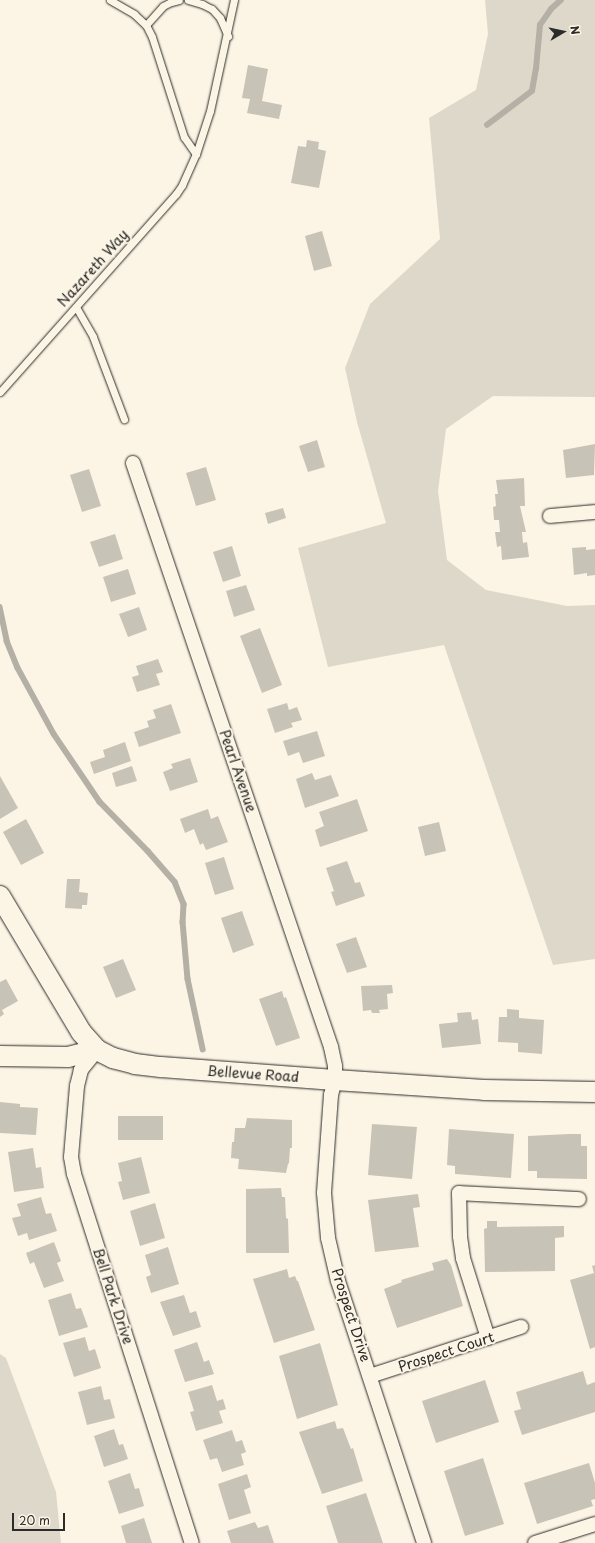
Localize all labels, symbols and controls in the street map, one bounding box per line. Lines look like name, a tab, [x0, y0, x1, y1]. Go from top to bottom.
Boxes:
north arrow	[543, 12, 583, 52]
text: N	[566, 24, 584, 36]
street label: Nazareth Way	[54, 226, 132, 310]
street label: Pearl Avenue	[216, 727, 260, 815]
street label: Bellevue Road	[205, 1062, 301, 1086]
street label: Bell Park Drive	[89, 1245, 137, 1347]
street label: Prospect Drive	[328, 1266, 374, 1364]
street label: Prospect Court	[396, 1328, 496, 1376]
scale bar	[14, 1505, 67, 1531]
text: 20 m	[19, 1511, 50, 1529]

